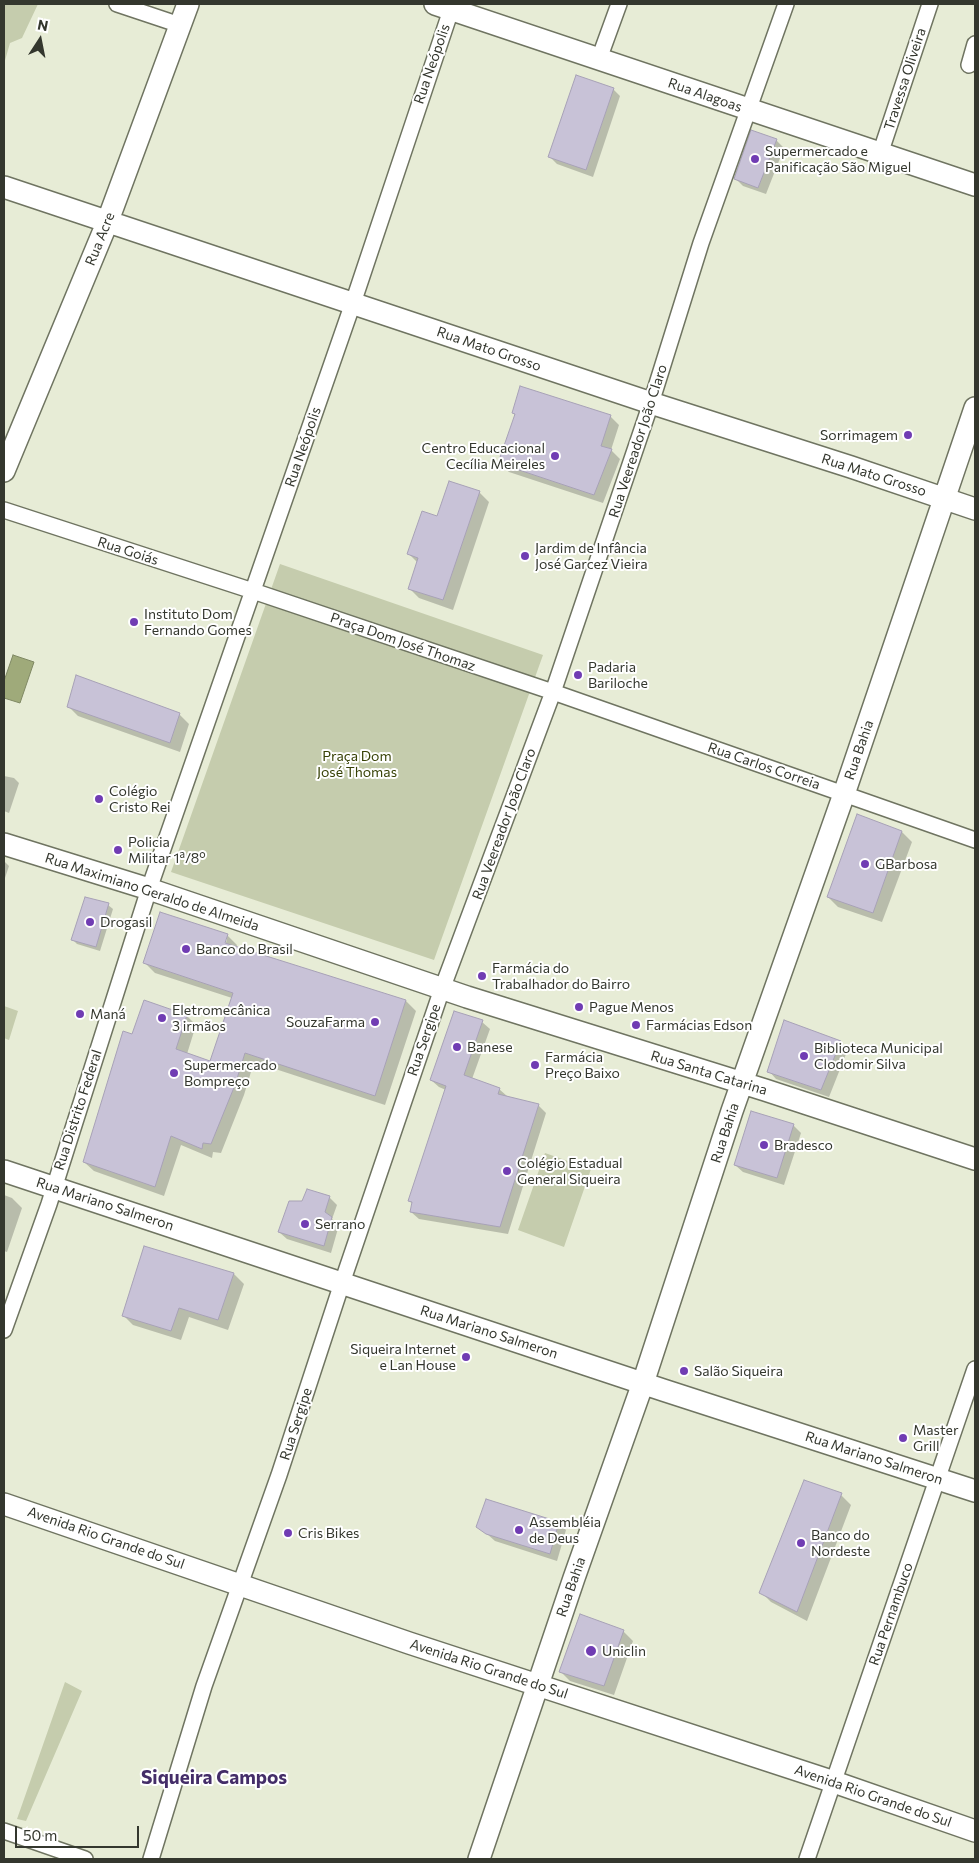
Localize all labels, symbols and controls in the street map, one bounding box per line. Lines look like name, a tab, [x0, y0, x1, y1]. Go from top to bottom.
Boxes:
north arrow	[15, 15, 65, 65]
text: N	[36, 15, 50, 34]
street label: Rua Neópolis	[410, 22, 454, 106]
street label: Travessa Oliveira	[881, 26, 929, 132]
street label: Rua Alagoas	[666, 74, 744, 116]
place label: Supermercado e Panificação São Miguel	[765, 143, 911, 176]
marker: Supermercado e Panificação São Miguel	[749, 153, 761, 165]
street label: Rua Acre	[82, 210, 118, 268]
street label: Rua Mato Grosso	[435, 323, 543, 375]
street label: Rua Veereador João Claro	[605, 362, 671, 520]
street label: Rua Neópolis	[281, 405, 325, 489]
place label: Sorrimagem	[820, 427, 898, 443]
marker: Sorrimagem	[902, 429, 914, 441]
place label: Centro Educacional Cecília Meireles	[422, 440, 545, 472]
marker: Centro Educacional Cecília Meireles	[549, 450, 561, 462]
street label: Rua Mato Grosso	[819, 450, 929, 500]
street label: Rua Goiás	[95, 533, 161, 569]
place label: Jardim de Infância José Garcez Vieira	[535, 540, 648, 572]
marker: Jardim de Infância José Garcez Vieira	[519, 550, 531, 562]
place label: Instituto Dom Fernando Gomes	[144, 606, 252, 638]
street label: Praça Dom José Thomaz	[328, 609, 478, 675]
marker: Instituto Dom Fernando Gomes	[128, 616, 140, 628]
place label: Padaria Bariloche	[588, 659, 648, 692]
marker: Padaria Bariloche	[572, 669, 584, 681]
street label: Rua Bahia	[841, 718, 877, 782]
street label: Rua Carlos Correia	[706, 739, 822, 793]
street label: Rua Veereador João Claro	[469, 746, 539, 902]
park label: Praça Dom José Thomas	[317, 748, 397, 780]
place label: Colégio Cristo Rei	[109, 783, 171, 816]
marker: Colégio Cristo Rei	[93, 793, 105, 805]
place label: Policia Militar 1ª/8º	[128, 834, 206, 866]
marker: Policia Militar 1ª/8º	[112, 844, 124, 856]
street label: Rua Maximiano Geraldo de Almeida	[43, 849, 261, 935]
place label: GBarbosa	[875, 856, 937, 872]
marker: GBarbosa	[859, 858, 871, 870]
place label: Drogasil	[100, 914, 152, 930]
marker: Drogasil	[84, 916, 96, 928]
place label: Banco do Brasil	[196, 941, 293, 957]
marker: Banco do Brasil	[180, 943, 192, 955]
place label: Farmácia do Trabalhador do Bairro	[492, 960, 630, 992]
marker: Farmácia do Trabalhador do Bairro	[476, 970, 488, 982]
place label: Pague Menos	[589, 999, 674, 1015]
marker: Pague Menos	[573, 1001, 585, 1013]
place label: Eletromecânica 3 irmãos	[172, 1002, 270, 1034]
street label: Rua Sergipe	[404, 1002, 444, 1078]
place label: Maná	[90, 1006, 126, 1022]
marker: Maná	[74, 1008, 86, 1020]
marker: Eletromecânica 3 irmãos	[156, 1012, 168, 1024]
place label: SouzaFarma	[286, 1014, 365, 1030]
marker: SouzaFarma	[369, 1016, 381, 1028]
place label: Farmácias Edson	[646, 1017, 752, 1033]
marker: Farmácias Edson	[630, 1019, 642, 1031]
place label: Banese	[467, 1039, 513, 1055]
place label: Biblioteca Municipal Clodomir Silva	[814, 1040, 943, 1072]
marker: Banese	[451, 1041, 463, 1053]
street label: Rua Santa Catarina	[649, 1047, 769, 1099]
street label: Rua Distrito Federal	[51, 1048, 105, 1172]
place label: Farmácia Preço Baixo	[545, 1049, 620, 1082]
marker: Biblioteca Municipal Clodomir Silva	[798, 1050, 810, 1062]
place label: Supermercado Bompreço	[184, 1057, 277, 1090]
marker: Farmácia Preço Baixo	[529, 1059, 541, 1071]
marker: Supermercado Bompreço	[168, 1067, 180, 1079]
street label: Rua Bahia	[707, 1101, 743, 1165]
place label: Bradesco	[774, 1137, 833, 1153]
marker: Bradesco	[758, 1139, 770, 1151]
place label: Colégio Estadual General Siqueira	[517, 1155, 623, 1188]
marker: Colégio Estadual General Siqueira	[501, 1165, 513, 1177]
street label: Rua Mariano Salmeron	[34, 1174, 176, 1234]
place label: Serrano	[315, 1216, 365, 1232]
marker: Serrano	[299, 1218, 311, 1230]
street label: Rua Mariano Salmeron	[418, 1302, 560, 1362]
place label: Siqueira Internet e Lan House	[350, 1341, 456, 1374]
marker: Siqueira Internet e Lan House	[460, 1351, 472, 1363]
place label: Salão Siqueira	[694, 1363, 783, 1379]
marker: Salão Siqueira	[678, 1365, 690, 1377]
street label: Rua Sergipe	[276, 1386, 316, 1462]
place label: Master Grill	[913, 1422, 959, 1454]
street label: Rua Mariano Salmeron	[803, 1428, 945, 1488]
marker: Master Grill	[897, 1432, 909, 1444]
street label: Avenida Rio Grande do Sul	[25, 1503, 187, 1573]
place label: Assembléia de Deus	[529, 1514, 601, 1546]
marker: Assembléia de Deus	[513, 1524, 525, 1536]
place label: Cris Bikes	[298, 1525, 359, 1541]
marker: Cris Bikes	[282, 1527, 294, 1539]
place label: Banco do Nordeste	[811, 1527, 870, 1560]
marker: Banco do Nordeste	[795, 1537, 807, 1549]
street label: Rua Bahia	[553, 1555, 589, 1619]
street label: Rua Pernambuco	[866, 1560, 916, 1668]
street label: Avenida Rio Grande do Sul	[408, 1636, 570, 1702]
place label: Uniclin	[602, 1643, 646, 1659]
marker: Uniclin	[584, 1644, 598, 1658]
street label: Avenida Rio Grande do Sul	[792, 1761, 954, 1831]
district label: Siqueira Campos	[141, 1767, 287, 1789]
scale bar	[18, 1816, 141, 1848]
text: 50 m	[23, 1826, 57, 1844]

